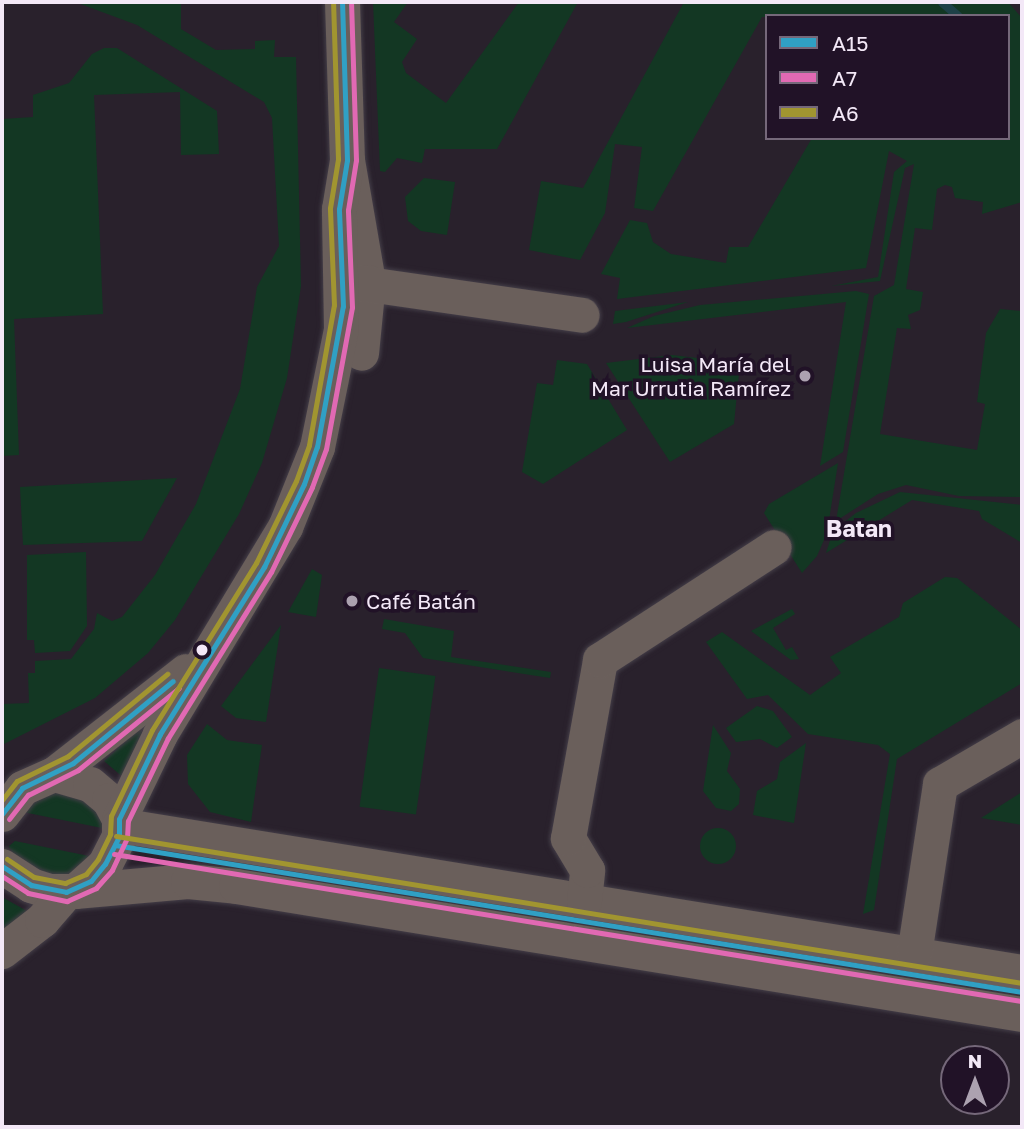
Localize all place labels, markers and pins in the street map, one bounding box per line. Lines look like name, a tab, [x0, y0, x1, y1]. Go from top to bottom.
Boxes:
place label: Luisa María del Mar Urrutia Ramírez	[591, 351, 791, 401]
marker: Luisa María del Mar Urrutia Ramírez	[797, 368, 813, 384]
place label: Café Batán	[366, 588, 476, 614]
marker: Café Batán	[344, 593, 360, 609]
unlabelled marker	[195, 643, 209, 657]

